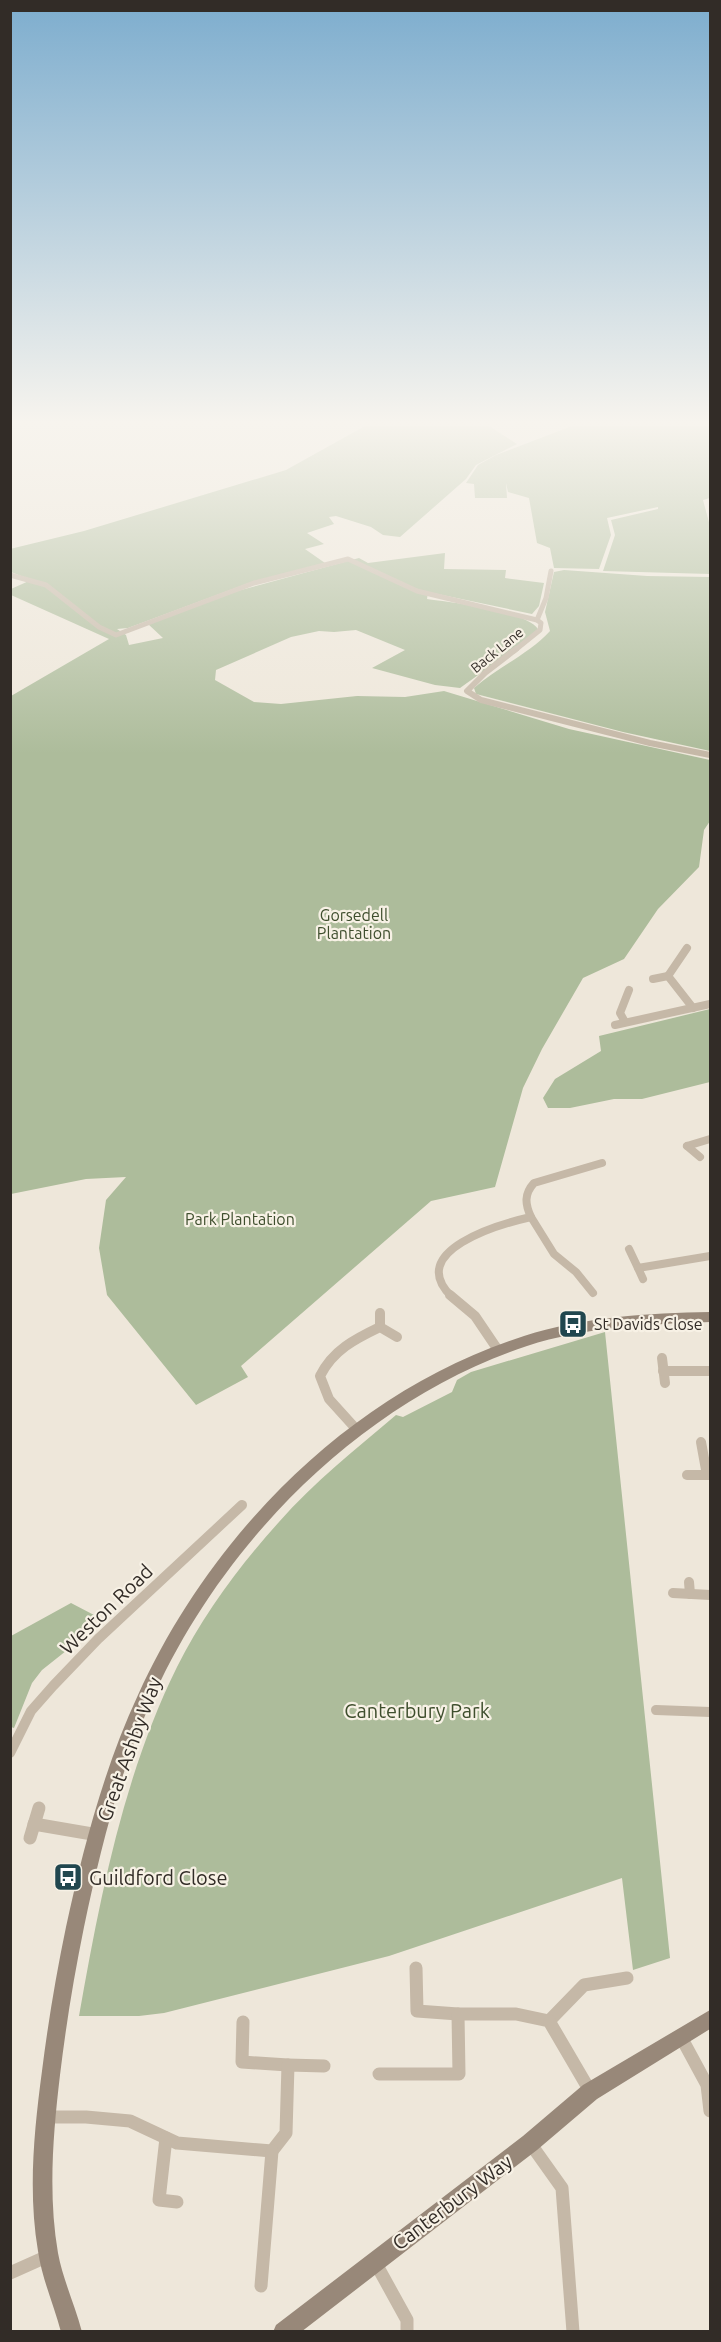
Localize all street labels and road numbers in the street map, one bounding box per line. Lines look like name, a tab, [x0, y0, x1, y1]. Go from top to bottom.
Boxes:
street label: Back Lane	[468, 624, 526, 676]
street label: Weston Road	[55, 1559, 157, 1659]
street label: Great Ashby Way	[92, 1673, 166, 1824]
street label: Canterbury Way	[388, 2149, 517, 2254]

